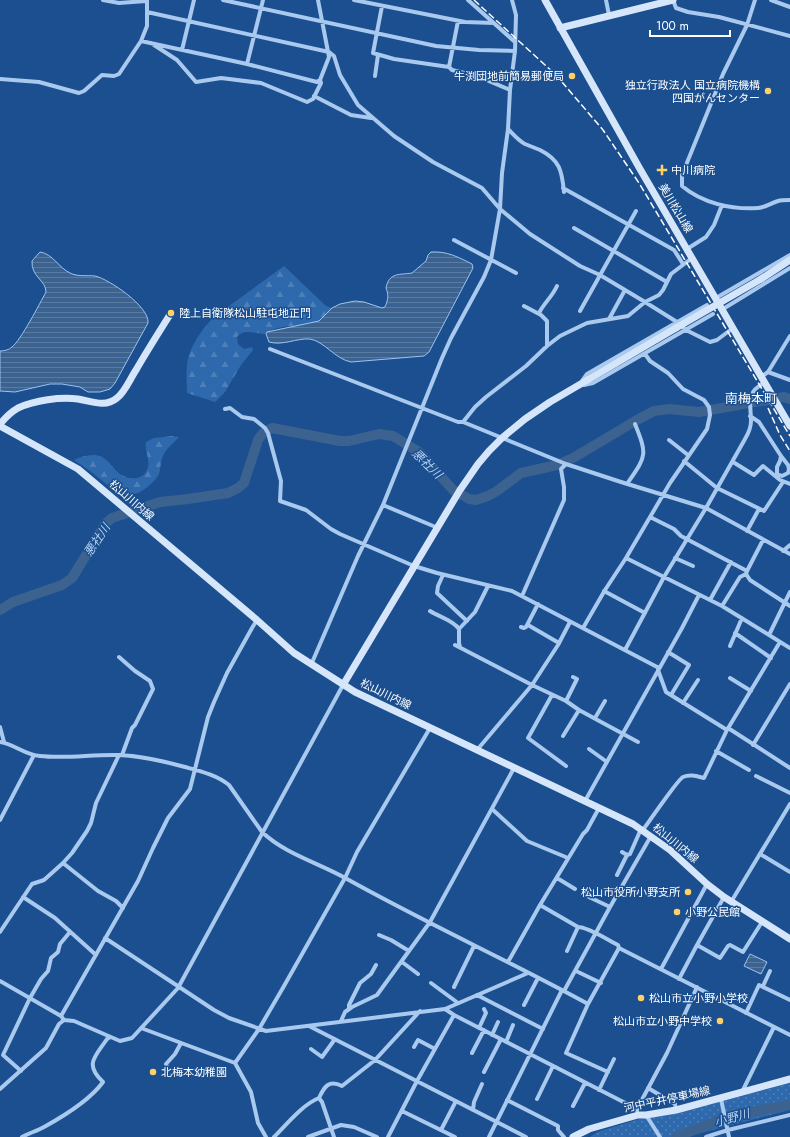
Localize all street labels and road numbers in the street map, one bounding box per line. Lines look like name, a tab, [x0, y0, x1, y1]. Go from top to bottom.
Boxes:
street label: 美川松山線	[655, 180, 697, 236]
street label: 松山川内線	[106, 476, 158, 524]
street label: 松山川内線	[358, 675, 414, 713]
street label: 松山川内線	[650, 819, 702, 867]
street label: 河中平井停車場線	[622, 1082, 712, 1116]

